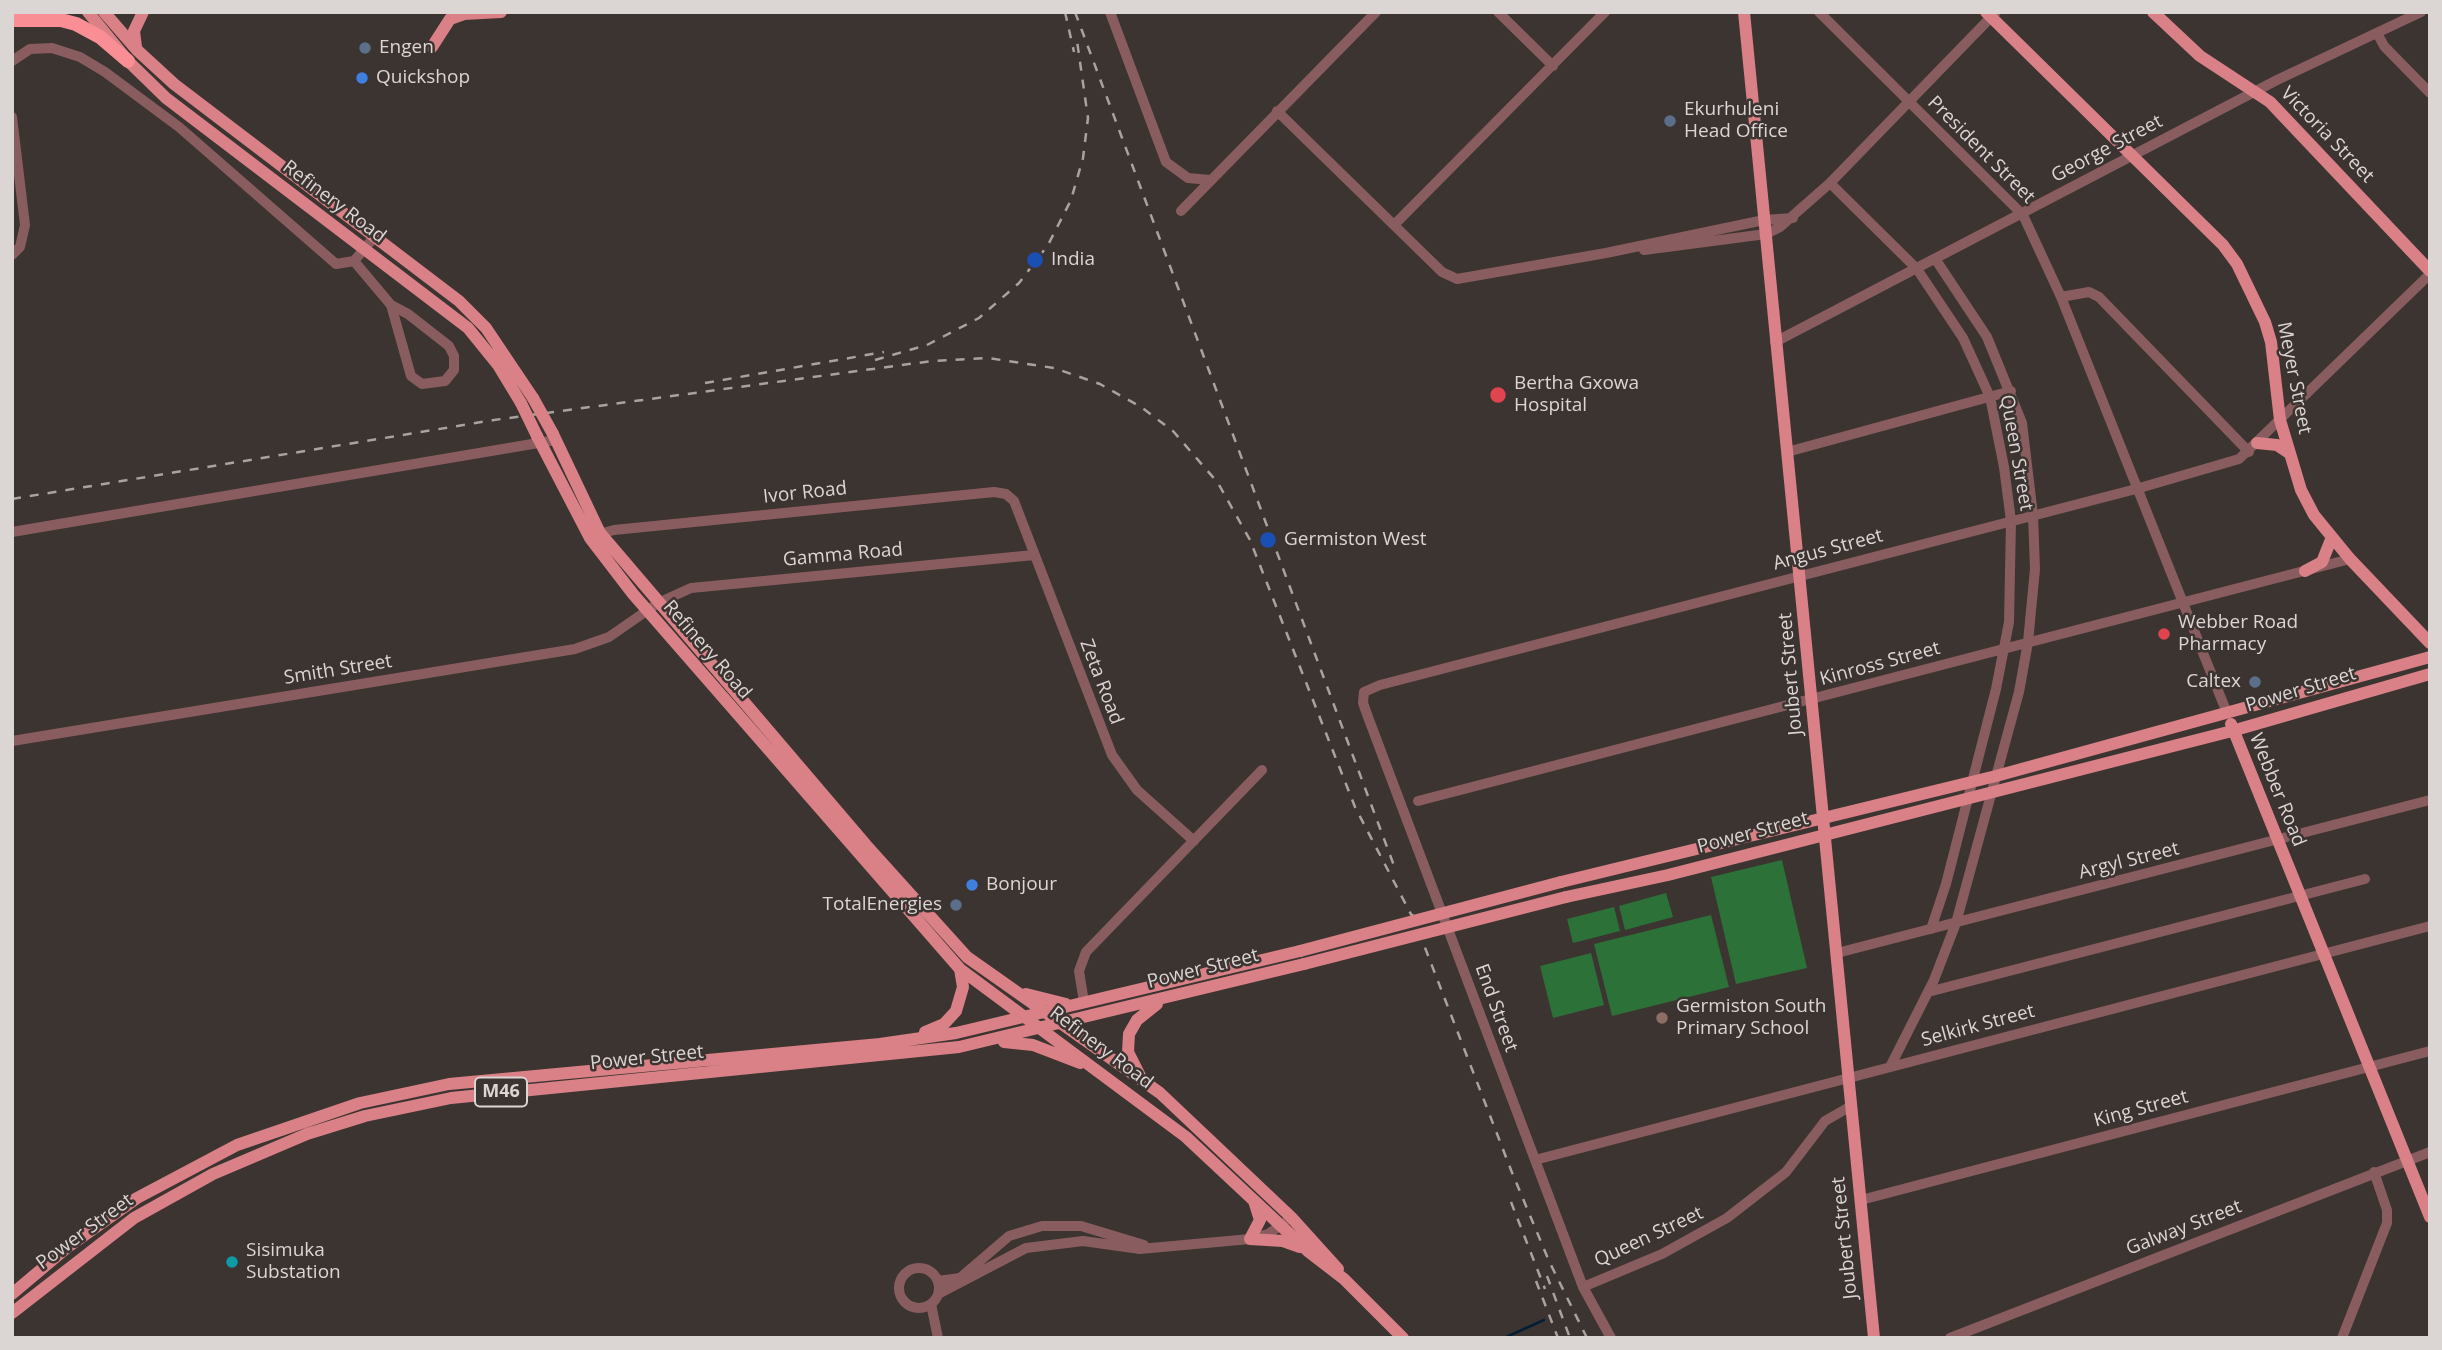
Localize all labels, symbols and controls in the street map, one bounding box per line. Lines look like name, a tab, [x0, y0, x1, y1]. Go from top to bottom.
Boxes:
place label: Engen	[379, 37, 434, 59]
marker: Engen	[357, 40, 373, 56]
place label: Quickshop	[376, 67, 470, 89]
marker: Quickshop	[354, 70, 370, 86]
street label: Victoria Street	[2276, 82, 2378, 188]
street label: President Street	[1923, 92, 2039, 208]
place label: Ekurhuleni Head Office	[1684, 99, 1788, 143]
street label: George Street	[2047, 110, 2167, 188]
marker: Ekurhuleni Head Office	[1662, 113, 1678, 129]
street label: Refinery Road	[278, 156, 390, 248]
place label: India	[1051, 249, 1095, 271]
marker: India	[1025, 250, 1045, 270]
street label: Meyer Street	[2272, 320, 2316, 436]
place label: Bertha Gxowa Hospital	[1514, 373, 1639, 417]
marker: Bertha Gxowa Hospital	[1488, 385, 1508, 405]
street label: Queen Street	[1995, 393, 2037, 513]
street label: Ivor Road	[762, 477, 848, 509]
street label: Angus Street	[1771, 524, 1885, 576]
place label: Germiston West	[1284, 529, 1427, 551]
marker: Germiston West	[1258, 530, 1278, 550]
street label: Gamma Road	[782, 538, 904, 572]
street label: Refinery Road	[658, 596, 756, 704]
street label: Joubert Street	[1774, 612, 1808, 736]
place label: Webber Road Pharmacy	[2178, 612, 2298, 656]
marker: Webber Road Pharmacy	[2156, 626, 2172, 642]
street label: Zeta Road	[1074, 636, 1128, 728]
street label: Kinross Street	[1817, 637, 1943, 691]
street label: Smith Street	[282, 650, 394, 690]
street label: Power Street	[2243, 662, 2359, 718]
place label: Caltex	[2186, 671, 2241, 693]
marker: Caltex	[2247, 674, 2263, 690]
street label: Webber Road	[2244, 730, 2310, 850]
street label: Power Street	[1695, 807, 1811, 859]
street label: Argyl Street	[2077, 838, 2181, 884]
place label: Bonjour	[986, 874, 1057, 896]
marker: Bonjour	[964, 877, 980, 893]
place label: TotalEnergies	[822, 894, 942, 916]
marker: TotalEnergies	[948, 897, 964, 913]
street label: Power Street	[1145, 944, 1261, 994]
street label: End Street	[1470, 961, 1522, 1055]
place label: Germiston South Primary School	[1676, 996, 1826, 1040]
street label: Selkirk Street	[1919, 1000, 2037, 1052]
street label: Refinery Road	[1045, 1002, 1157, 1094]
marker: Germiston South Primary School	[1654, 1010, 1670, 1026]
street label: Power Street	[589, 1041, 705, 1075]
road number: M46	[475, 1078, 527, 1106]
street label: King Street	[2091, 1086, 2191, 1132]
street label: Joubert Street	[1827, 1176, 1863, 1300]
street label: Power Street	[32, 1189, 138, 1275]
street label: Galway Street	[2123, 1196, 2245, 1260]
street label: Queen Street	[1591, 1202, 1707, 1272]
place label: Sisimuka Substation	[246, 1240, 341, 1284]
marker: Sisimuka Substation	[224, 1254, 240, 1270]

